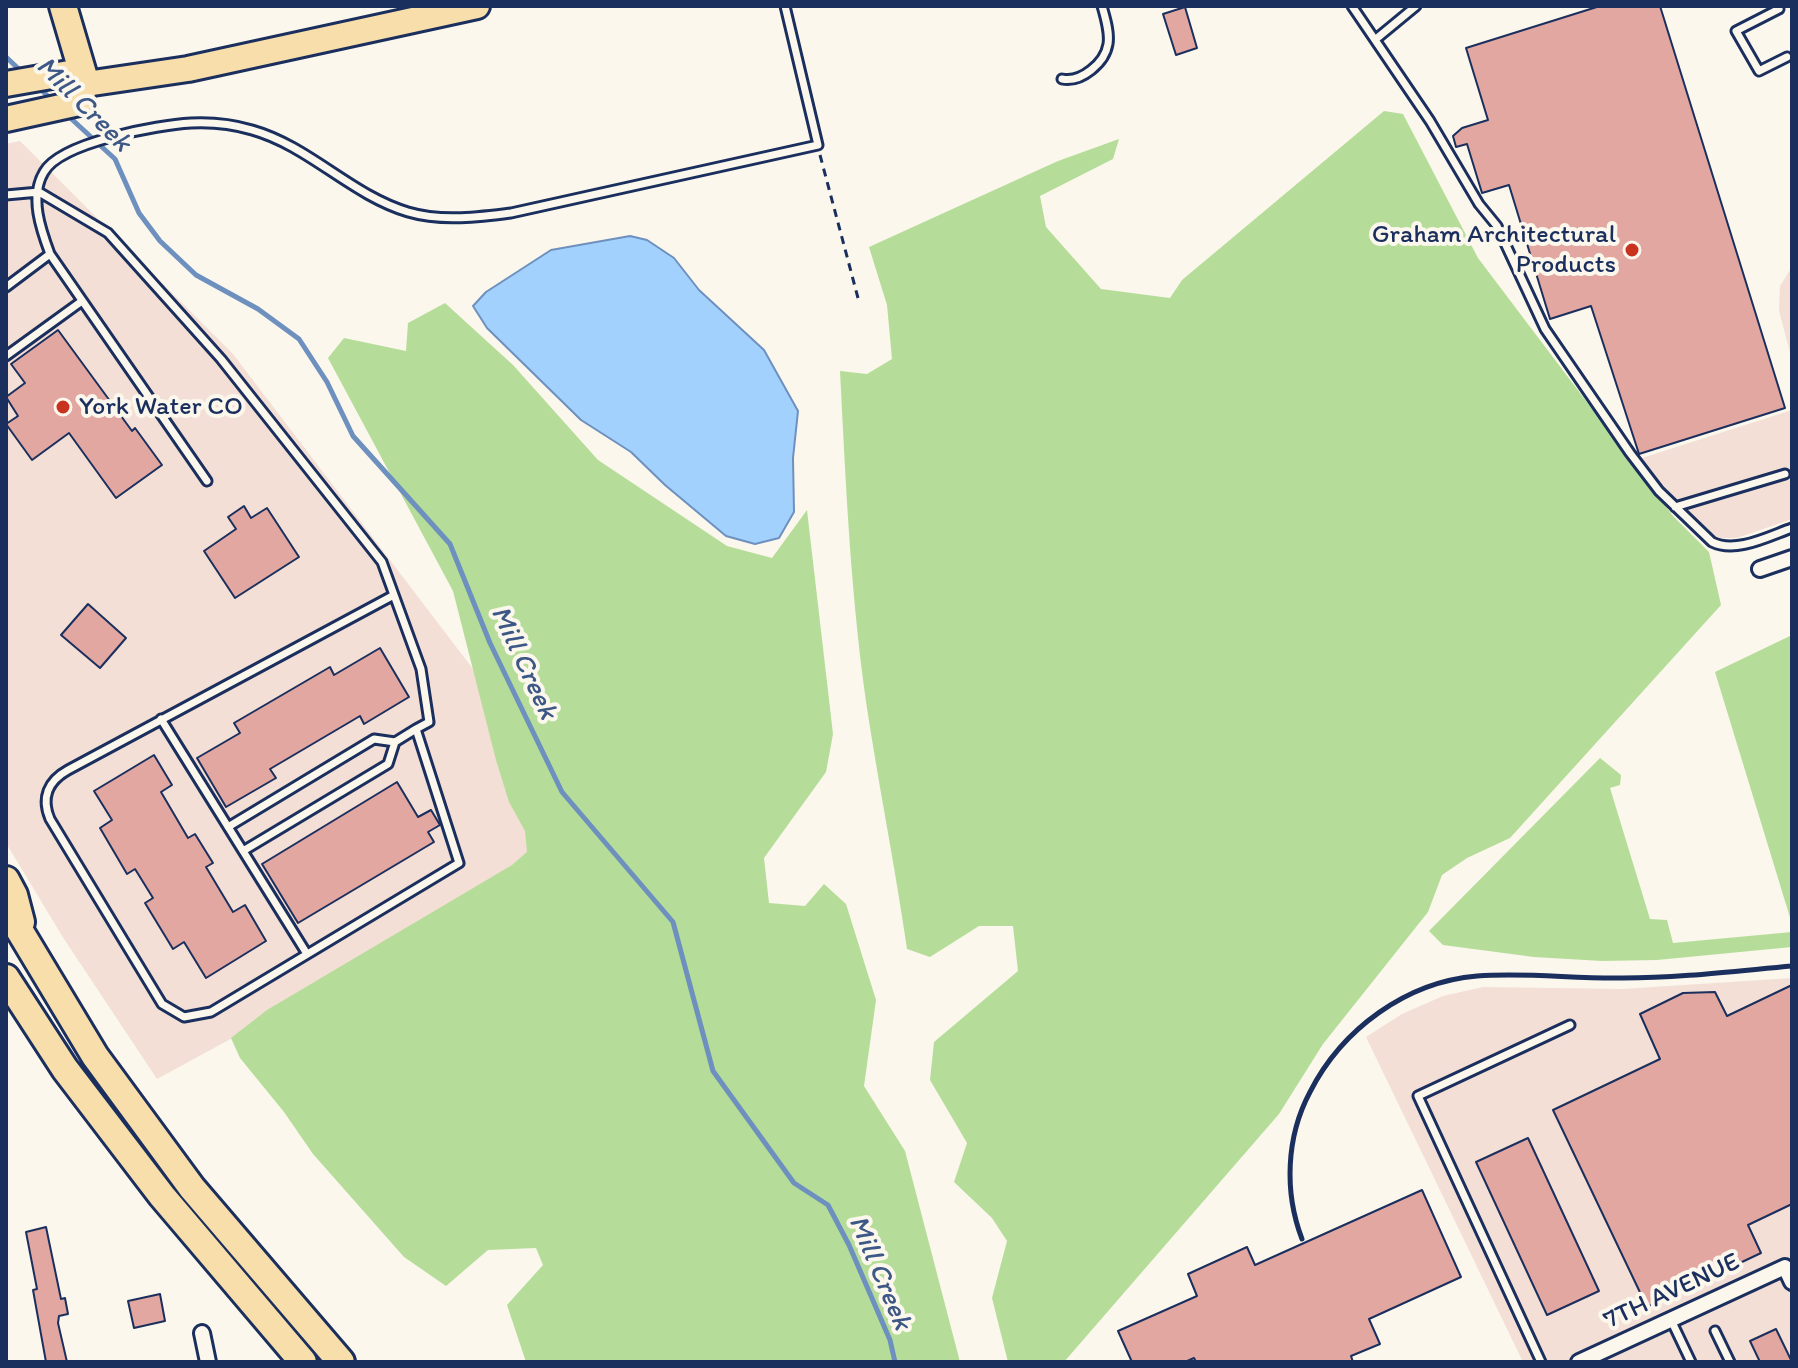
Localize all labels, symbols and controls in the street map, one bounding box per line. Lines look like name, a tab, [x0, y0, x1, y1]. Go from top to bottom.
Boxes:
water label: Mill Creek	[28, 50, 138, 160]
place label: Graham Architectural Products	[1372, 219, 1616, 280]
marker: Graham Architectural Products	[1623, 241, 1641, 259]
place label: York Water CO	[79, 391, 243, 423]
marker: York Water CO	[54, 398, 72, 416]
water label: Mill Creek	[482, 601, 564, 725]
water label: Mill Creek	[840, 1211, 918, 1335]
street label: 7TH AVENUE	[1599, 1247, 1745, 1337]

